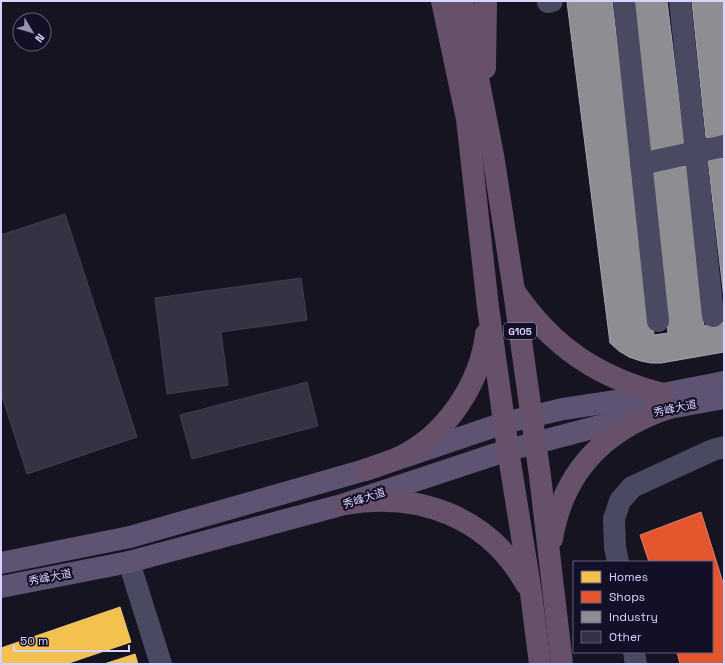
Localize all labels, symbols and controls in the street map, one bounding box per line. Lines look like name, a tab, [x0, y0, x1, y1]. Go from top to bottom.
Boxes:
north arrow	[12, 12, 52, 52]
text: N	[32, 31, 48, 45]
road number: G105	[504, 323, 536, 339]
street label: 秀峰大道	[652, 397, 698, 419]
street label: 秀峰大道	[341, 485, 387, 511]
legend	[573, 561, 713, 653]
street label: 秀峰大道	[27, 566, 73, 588]
text: Homes	[609, 569, 648, 585]
text: Shops	[609, 589, 645, 605]
text: Industry	[609, 609, 658, 625]
scale bar	[14, 627, 129, 653]
text: Other	[609, 629, 642, 645]
text: 50 m	[20, 633, 48, 649]

